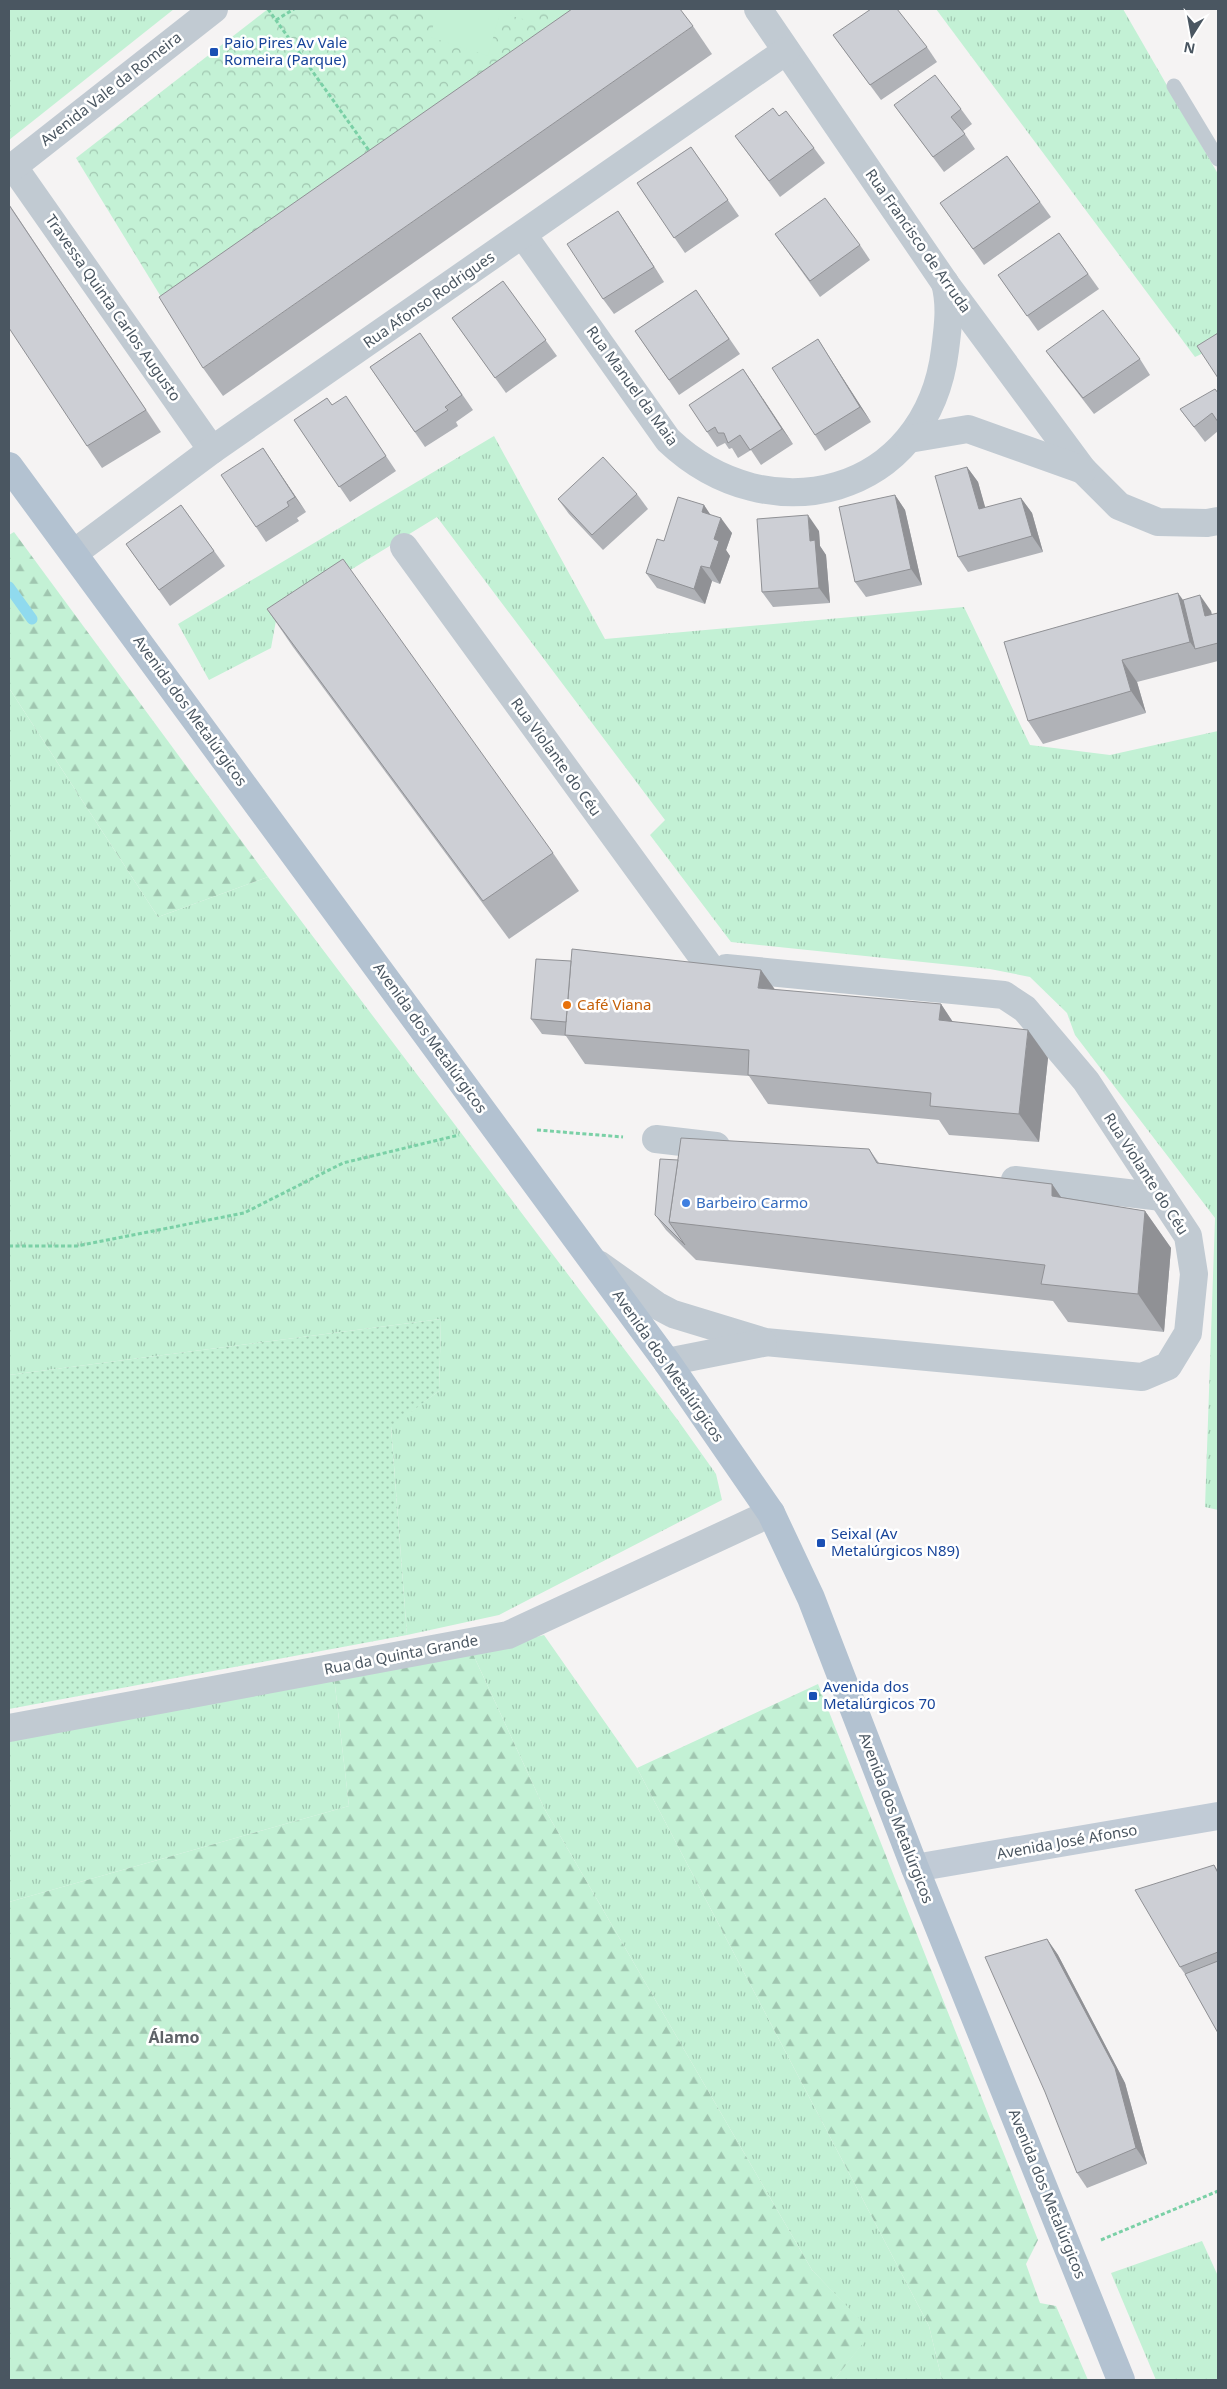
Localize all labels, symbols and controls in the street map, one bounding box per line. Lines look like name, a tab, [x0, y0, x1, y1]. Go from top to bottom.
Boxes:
north arrow	[1167, 10, 1217, 60]
street label: Avenida Vale da Romeira	[36, 27, 185, 150]
place label: Paio Pires Av Vale Romeira (Parque)	[224, 32, 347, 69]
text: N	[1182, 38, 1197, 59]
marker: Paio Pires Av Vale Romeira (Parque)	[208, 46, 220, 58]
street label: Rua Francisco de Arruda	[862, 165, 976, 316]
street label: Travessa Quinta Carlos Augusto	[41, 210, 186, 405]
street label: Rua Afonso Rodrigues	[359, 246, 498, 352]
street label: Rua Manuel da Maia	[583, 321, 683, 449]
street label: Avenida dos Metalúrgicos	[129, 631, 252, 790]
street label: Rua Violante do Céu	[507, 693, 607, 820]
street label: Avenida dos Metalúrgicos	[369, 958, 492, 1117]
place label: Café Viana	[577, 994, 651, 1014]
marker: Café Viana	[561, 999, 573, 1011]
street label: Rua Violante do Céu	[1100, 1109, 1194, 1238]
place label: Barbeiro Carmo	[696, 1192, 808, 1212]
marker: Barbeiro Carmo	[680, 1197, 692, 1209]
street label: Avenida dos Metalúrgicos	[609, 1285, 729, 1445]
place label: Seixal (Av Metalúrgicos N89)	[831, 1523, 960, 1560]
marker: Seixal (Av Metalúrgicos N89)	[815, 1537, 827, 1549]
street label: Rua da Quinta Grande	[322, 1629, 480, 1679]
place label: Avenida dos Metalúrgicos 70	[823, 1676, 936, 1713]
marker: Avenida dos Metalúrgicos 70	[807, 1690, 819, 1702]
street label: Avenida dos Metalúrgicos	[855, 1729, 939, 1906]
street label: Avenida José Afonso	[995, 1819, 1139, 1863]
district label: Álamo	[148, 2026, 200, 2048]
street label: Avenida dos Metalúrgicos	[1005, 2106, 1091, 2281]

